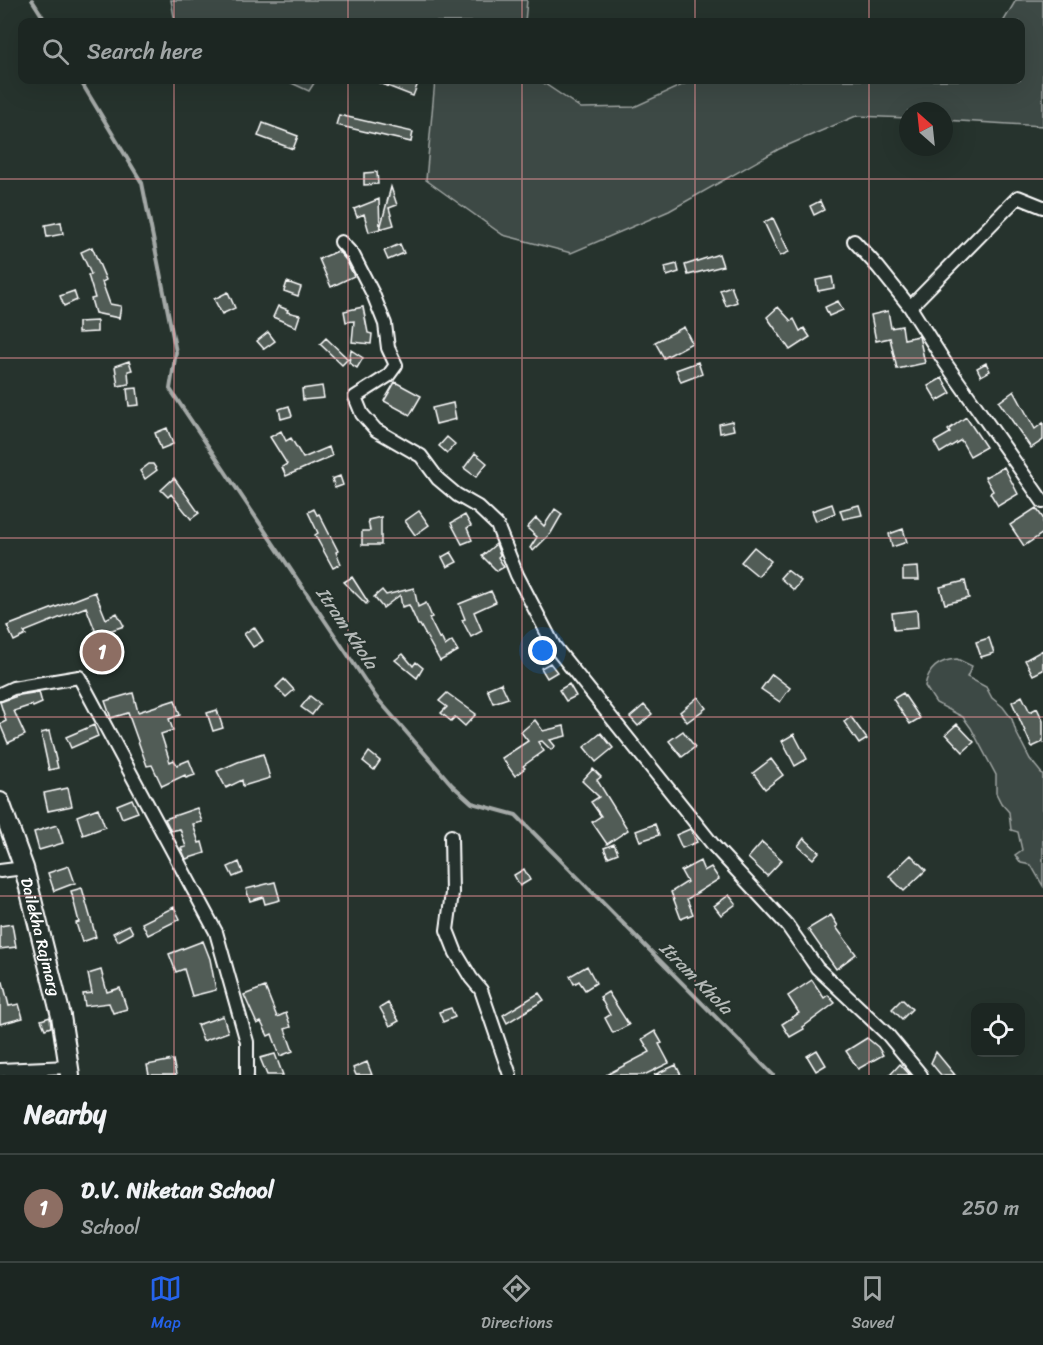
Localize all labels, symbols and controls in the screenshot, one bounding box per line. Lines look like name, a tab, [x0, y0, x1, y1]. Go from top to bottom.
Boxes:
search box	[18, 18, 1025, 84]
text: Search here	[87, 32, 203, 71]
icon: search	[39, 35, 72, 68]
north arrow	[899, 102, 953, 156]
water label: Itram Khola	[307, 579, 388, 677]
pin: 1	[82, 630, 122, 674]
your location	[528, 636, 557, 665]
street label: Dailekha Rajmarg	[12, 874, 69, 999]
water label: Itram Khola	[651, 933, 742, 1024]
map controls	[971, 1003, 1025, 1057]
button: locate	[971, 1003, 1025, 1057]
text: Nearby	[24, 1091, 106, 1137]
text: D.V. Niketan School	[81, 1171, 274, 1210]
text: 1	[39, 1191, 48, 1226]
text: 250 m	[962, 1191, 1019, 1226]
text: School	[81, 1210, 140, 1245]
tab: Map	[149, 1272, 182, 1337]
tab: Directions	[481, 1272, 553, 1337]
tab: Saved	[851, 1272, 894, 1337]

